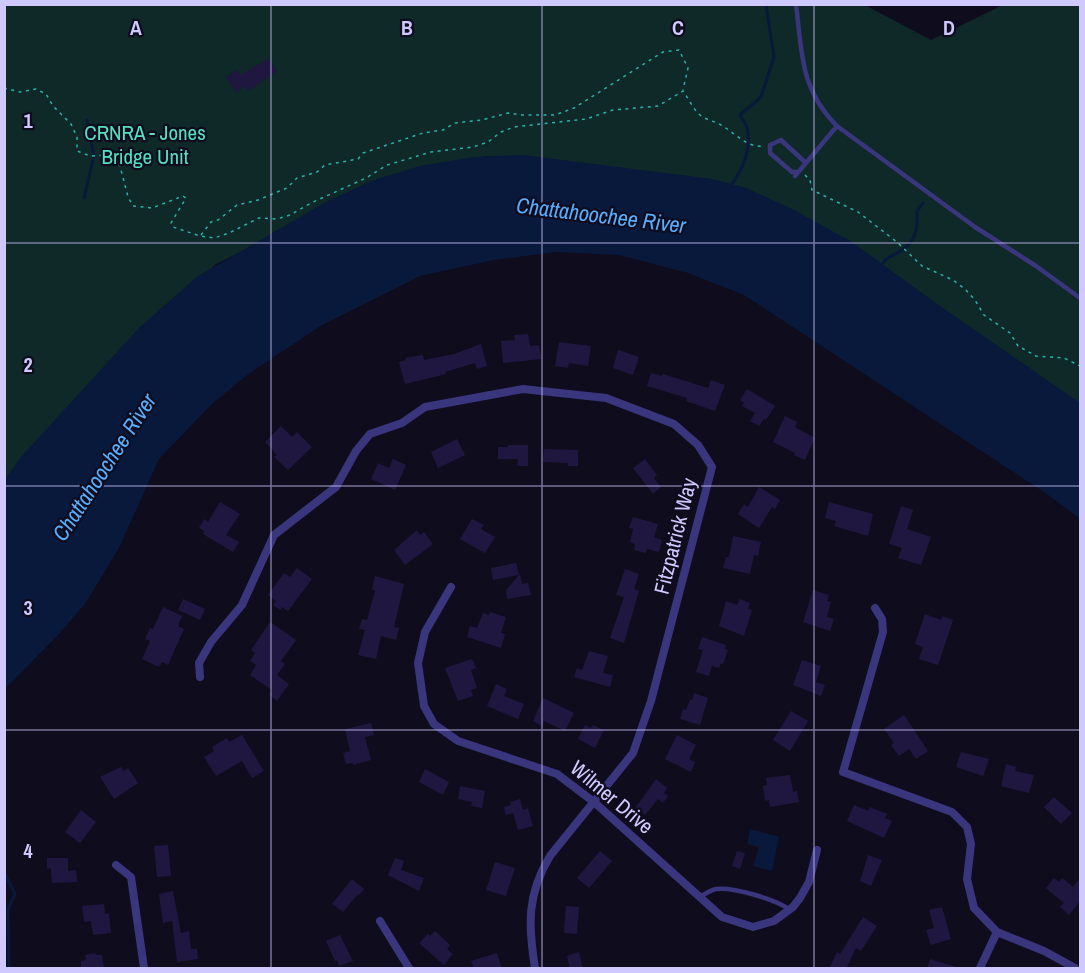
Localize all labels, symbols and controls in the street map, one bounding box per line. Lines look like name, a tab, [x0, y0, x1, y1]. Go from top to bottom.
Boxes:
text: A	[130, 14, 142, 41]
text: B	[401, 14, 413, 41]
text: C	[672, 14, 684, 41]
text: D	[943, 14, 955, 41]
text: 1	[23, 107, 33, 134]
park label: CRNRA - Jones Bridge Unit	[84, 118, 206, 171]
water label: Chattahoochee River	[515, 190, 688, 240]
text: 2	[23, 351, 33, 378]
water label: Chattahoochee River	[45, 387, 164, 547]
street label: Fitzpatrick Way	[647, 474, 704, 597]
text: 3	[23, 594, 33, 621]
street label: Wilmer Drive	[564, 754, 660, 840]
text: 4	[23, 837, 33, 864]

